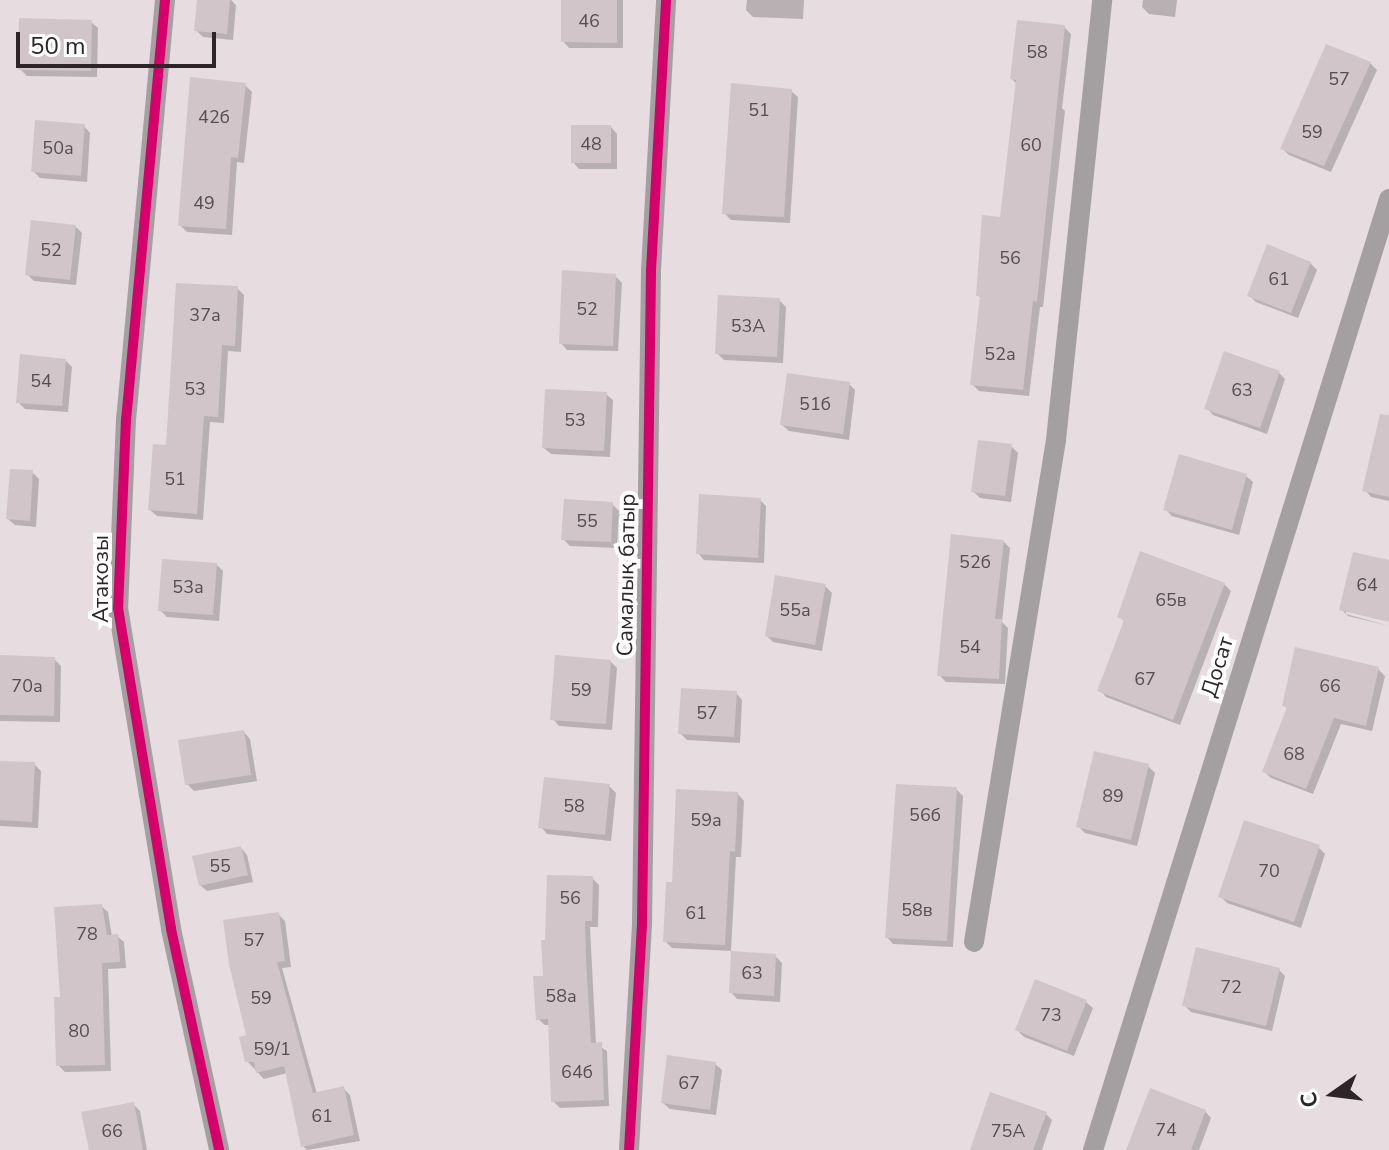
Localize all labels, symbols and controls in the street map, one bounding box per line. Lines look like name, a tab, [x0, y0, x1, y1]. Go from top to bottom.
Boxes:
house number: 46	[578, 10, 600, 32]
scale bar	[20, 16, 220, 66]
text: 50 m	[30, 30, 86, 62]
house number: 58	[1026, 41, 1048, 63]
house number: 57	[1328, 68, 1350, 90]
house number: 51	[748, 99, 770, 121]
house number: 42б	[198, 106, 230, 128]
house number: 59	[1301, 121, 1323, 143]
house number: 48	[580, 133, 602, 155]
house number: 60	[1020, 134, 1042, 156]
house number: 50а	[42, 137, 74, 159]
house number: 49	[193, 192, 215, 214]
house number: 52	[40, 239, 62, 261]
house number: 56	[999, 247, 1021, 269]
house number: 61	[1268, 268, 1290, 290]
house number: 52	[576, 298, 598, 320]
house number: 37а	[189, 304, 221, 326]
house number: 53А	[731, 315, 765, 337]
house number: 52а	[984, 343, 1016, 365]
house number: 54	[30, 370, 52, 392]
house number: 53	[184, 378, 206, 400]
house number: 63	[1231, 379, 1253, 401]
house number: 51б	[799, 393, 831, 415]
house number: 53	[564, 409, 586, 431]
house number: 51	[164, 468, 186, 490]
street label: Самалық батыр	[612, 493, 642, 657]
house number: 55	[576, 510, 598, 532]
street label: Атакозы	[89, 535, 115, 623]
house number: 52б	[959, 551, 991, 573]
house number: 64	[1356, 574, 1378, 596]
house number: 53а	[172, 576, 204, 598]
house number: 65в	[1155, 589, 1187, 611]
house number: 55а	[779, 599, 811, 621]
street label: Досат	[1196, 634, 1240, 700]
house number: 54	[959, 636, 981, 658]
house number: 67	[1134, 668, 1156, 690]
house number: 70а	[11, 675, 43, 697]
house number: 66	[1319, 675, 1341, 697]
house number: 59	[570, 679, 592, 701]
house number: 57	[696, 702, 718, 724]
house number: 68	[1283, 743, 1305, 765]
house number: 89	[1102, 785, 1124, 807]
house number: 58	[563, 795, 585, 817]
house number: 56б	[909, 804, 941, 826]
house number: 59а	[690, 809, 722, 831]
house number: 55	[209, 855, 231, 877]
house number: 70	[1258, 860, 1280, 882]
house number: 56	[559, 887, 581, 909]
house number: 58в	[901, 899, 933, 921]
house number: 61	[685, 902, 707, 924]
house number: 78	[76, 923, 98, 945]
house number: 57	[243, 929, 265, 951]
house number: 63	[741, 962, 763, 984]
house number: 72	[1220, 976, 1242, 998]
house number: 58а	[545, 985, 577, 1007]
house number: 59	[250, 987, 272, 1009]
house number: 73	[1040, 1004, 1062, 1026]
house number: 80	[68, 1020, 90, 1042]
house number: 59/1	[253, 1038, 291, 1060]
north arrow	[1293, 1054, 1373, 1134]
house number: 64б	[561, 1061, 593, 1083]
house number: 67	[678, 1072, 700, 1094]
text: С	[1293, 1089, 1326, 1111]
house number: 61	[311, 1105, 333, 1127]
house number: 74	[1155, 1119, 1177, 1141]
house number: 66	[101, 1120, 123, 1142]
house number: 75А	[991, 1120, 1025, 1142]

